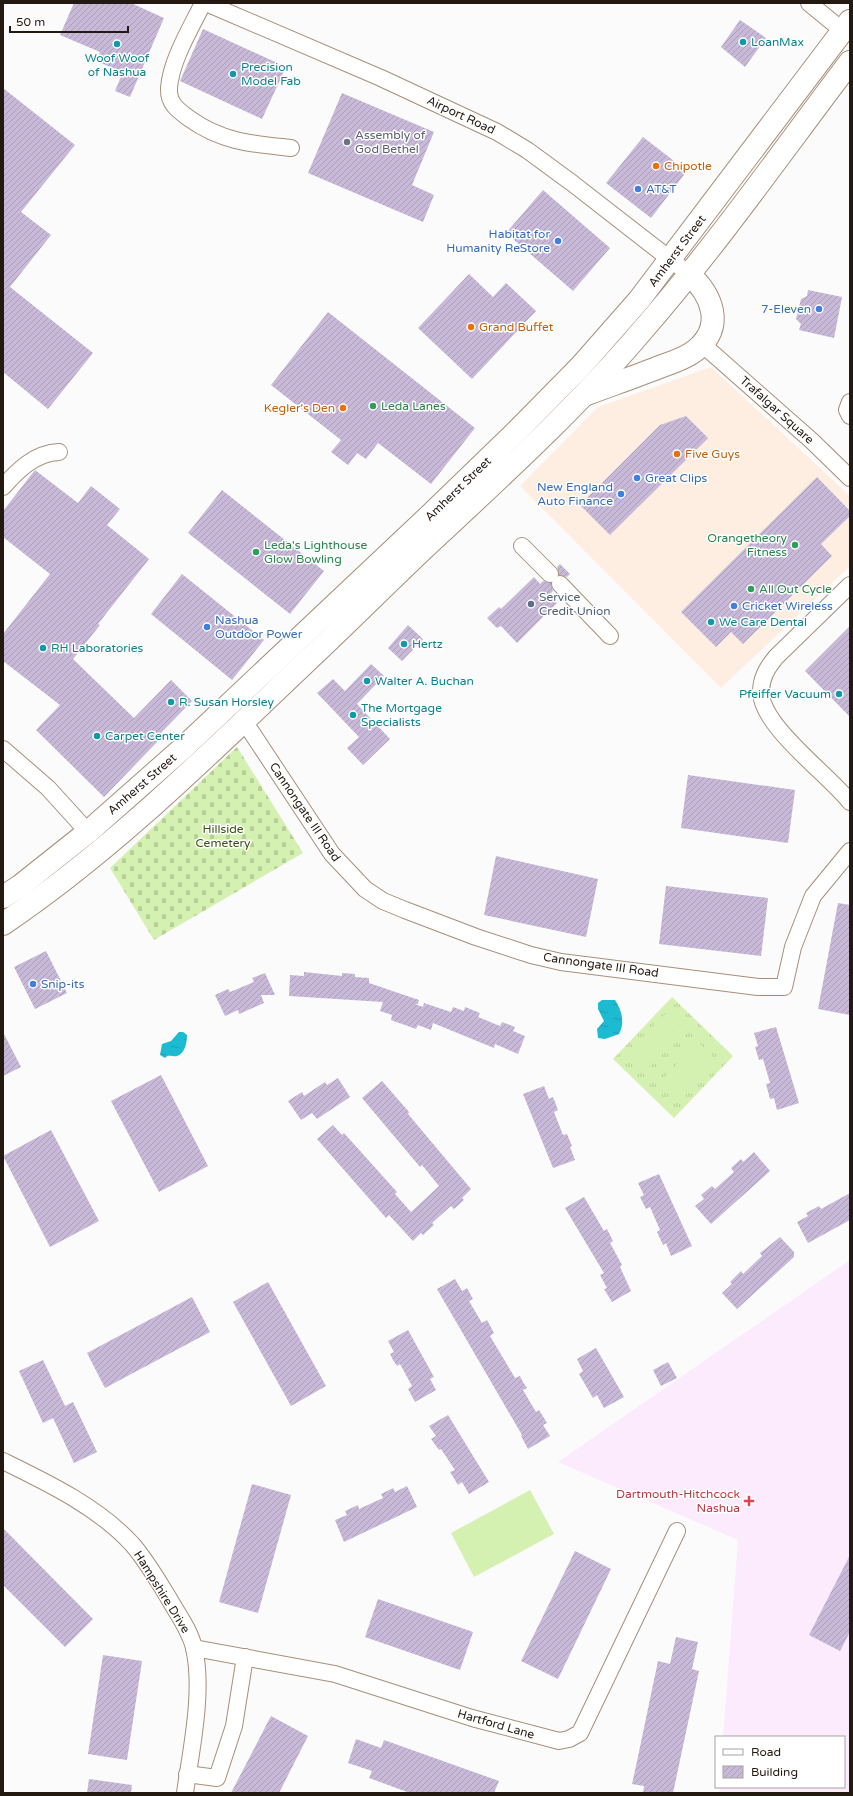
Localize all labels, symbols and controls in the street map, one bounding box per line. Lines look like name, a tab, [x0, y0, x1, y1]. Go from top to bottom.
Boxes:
scale bar	[10, 8, 128, 34]
text: 50 m	[16, 15, 45, 29]
place label: LoanMax	[751, 35, 804, 49]
marker: LoanMax	[738, 37, 748, 47]
marker: Woof Woof of Nashua	[112, 39, 122, 49]
place label: Woof Woof of Nashua	[85, 51, 150, 79]
place label: Precision Model Fab	[241, 60, 301, 88]
marker: Precision Model Fab	[228, 69, 238, 79]
street label: Airport Road	[425, 93, 497, 137]
place label: Assembly of God Bethel	[355, 128, 426, 156]
marker: Assembly of God Bethel	[342, 137, 352, 147]
place label: Chipotle	[664, 159, 712, 173]
marker: Chipotle	[651, 161, 661, 171]
place label: AT&T	[646, 182, 677, 196]
marker: AT&T	[633, 184, 643, 194]
street label: Amherst Street	[645, 212, 709, 290]
place label: Habitat for Humanity ReStore	[446, 227, 550, 255]
marker: Habitat for Humanity ReStore	[553, 236, 563, 246]
place label: 7-Eleven	[761, 302, 811, 316]
marker: 7-Eleven	[814, 304, 824, 314]
place label: Grand Buffet	[479, 320, 554, 334]
marker: Grand Buffet	[466, 322, 476, 332]
street label: Trafalgar Square	[737, 373, 817, 447]
place label: Leda Lanes	[381, 399, 446, 413]
place label: Kegler's Den	[264, 401, 335, 415]
marker: Leda Lanes	[368, 401, 378, 411]
marker: Kegler's Den	[338, 403, 348, 413]
place label: Five Guys	[685, 447, 740, 461]
marker: Five Guys	[672, 449, 682, 459]
street label: Amherst Street	[422, 454, 494, 524]
place label: Great Clips	[645, 471, 707, 485]
marker: Great Clips	[632, 473, 642, 483]
place label: New England Auto Finance	[537, 480, 613, 508]
marker: New England Auto Finance	[616, 489, 626, 499]
place label: Orangetheory Fitness	[707, 531, 788, 559]
place label: Leda's Lighthouse Glow Bowling	[264, 538, 367, 566]
marker: Orangetheory Fitness	[790, 540, 800, 550]
marker: Leda's Lighthouse Glow Bowling	[251, 547, 261, 557]
place label: All Out Cycle	[759, 582, 832, 596]
marker: All Out Cycle	[746, 584, 756, 594]
place label: Service Credit Union	[539, 590, 611, 618]
marker: Service Credit Union	[526, 599, 536, 609]
place label: Cricket Wireless	[742, 599, 833, 613]
marker: Cricket Wireless	[729, 601, 739, 611]
place label: Nashua Outdoor Power	[215, 613, 303, 641]
place label: We Care Dental	[719, 615, 807, 629]
marker: We Care Dental	[706, 617, 716, 627]
marker: Nashua Outdoor Power	[202, 622, 212, 632]
place label: Hertz	[412, 637, 443, 651]
marker: Hertz	[399, 639, 409, 649]
place label: RH Laboratories	[51, 641, 144, 655]
marker: RH Laboratories	[38, 643, 48, 653]
place label: Walter A. Buchan	[375, 674, 474, 688]
marker: Walter A. Buchan	[362, 676, 372, 686]
place label: Pfeiffer Vacuum	[739, 687, 831, 701]
marker: Pfeiffer Vacuum	[834, 689, 844, 699]
place label: R. Susan Horsley	[179, 695, 275, 709]
marker: R. Susan Horsley	[166, 697, 176, 707]
place label: The Mortgage Specialists	[361, 701, 442, 729]
marker: The Mortgage Specialists	[348, 710, 358, 720]
place label: Carpet Center	[105, 729, 185, 743]
marker: Carpet Center	[92, 731, 102, 741]
street label: Amherst Street	[105, 750, 179, 818]
street label: Cannongate III Road	[267, 760, 343, 864]
park label: Hillside Cemetery	[195, 822, 251, 850]
street label: Cannongate III Road	[542, 950, 660, 980]
place label: Snip-its	[41, 977, 85, 991]
marker: Snip-its	[28, 979, 38, 989]
place label: Dartmouth-Hitchcock Nashua	[616, 1487, 740, 1515]
marker: Dartmouth-Hitchcock Nashua	[743, 1495, 755, 1507]
street label: Hampshire Drive	[131, 1548, 193, 1636]
street label: Hartford Lane	[456, 1706, 536, 1742]
legend	[715, 1736, 845, 1788]
text: Road	[751, 1745, 781, 1759]
text: Building	[751, 1765, 798, 1779]

